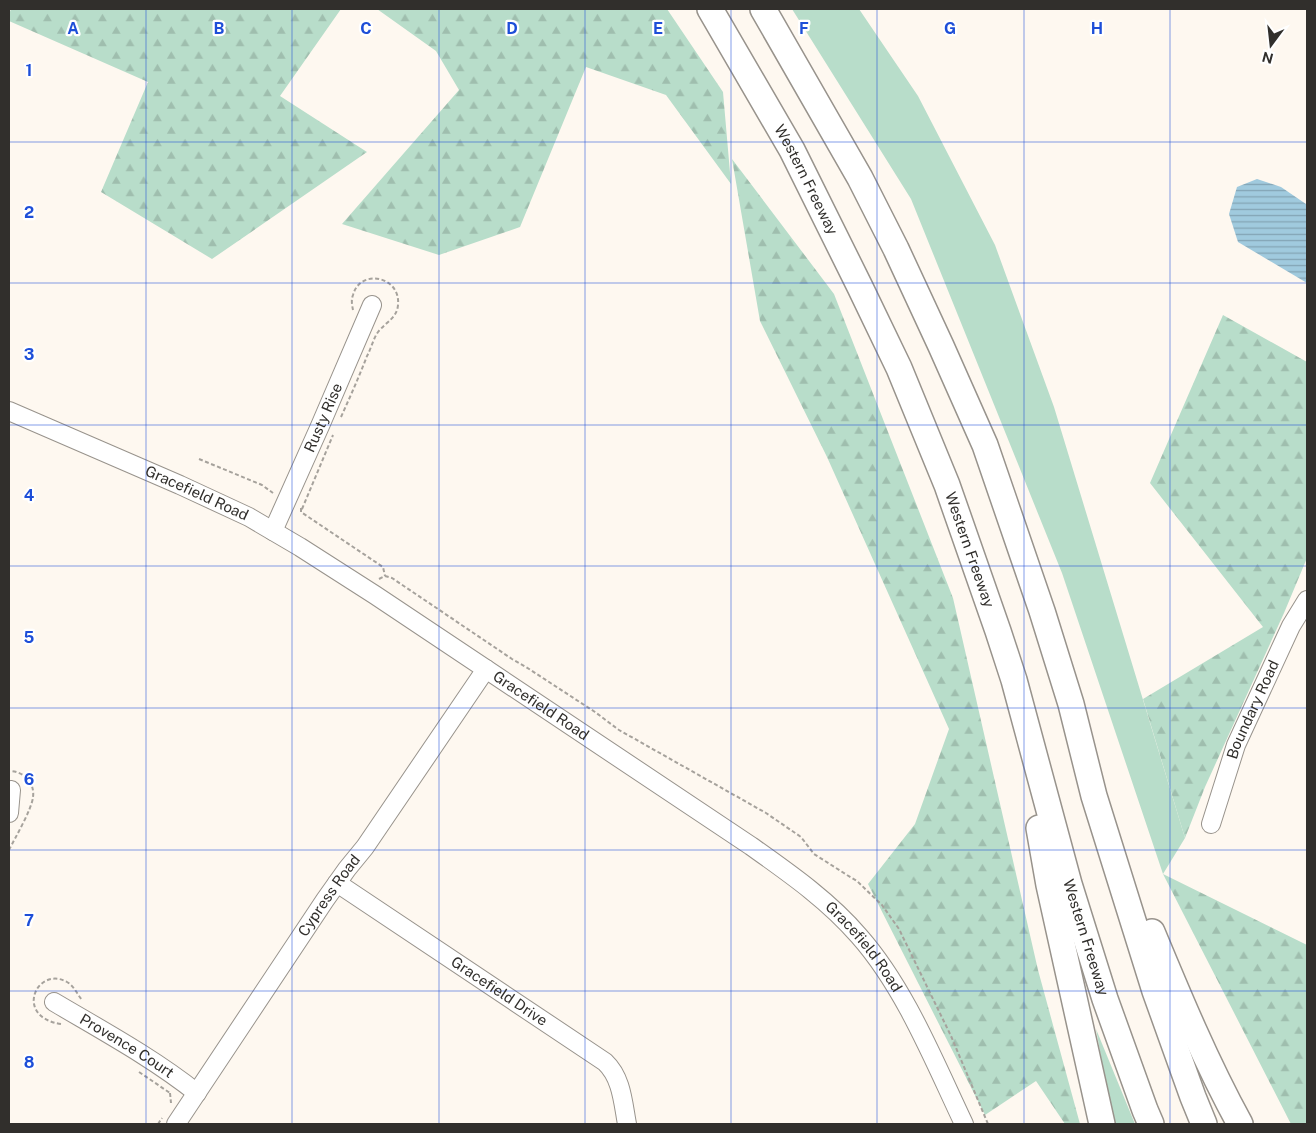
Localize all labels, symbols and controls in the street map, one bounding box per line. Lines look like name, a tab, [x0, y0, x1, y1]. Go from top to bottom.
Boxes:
text: A	[67, 19, 79, 38]
text: B	[214, 19, 225, 38]
text: C	[360, 19, 372, 38]
text: D	[506, 19, 518, 38]
text: E	[653, 19, 663, 38]
text: F	[799, 19, 809, 38]
text: G	[944, 19, 956, 38]
text: H	[1091, 19, 1103, 38]
north arrow	[1246, 20, 1296, 70]
text: N	[1260, 48, 1275, 67]
text: 1	[26, 61, 32, 80]
street label: Western Freeway	[771, 122, 842, 237]
text: 2	[24, 203, 34, 222]
text: 3	[24, 345, 34, 364]
street label: Rusty Rise	[300, 380, 345, 455]
street label: Gracefield Road	[143, 462, 251, 524]
text: 4	[24, 486, 35, 505]
street label: Western Freeway	[942, 490, 998, 610]
text: 5	[24, 628, 35, 647]
street label: Boundary Road	[1223, 657, 1282, 761]
street label: Gracefield Road	[490, 667, 592, 743]
text: 6	[24, 770, 34, 789]
street label: Cypress Road	[294, 851, 363, 939]
street label: Western Freeway	[1060, 877, 1112, 998]
street label: Gracefield Road	[822, 898, 906, 995]
text: 7	[24, 911, 34, 930]
street label: Gracefield Drive	[448, 953, 551, 1029]
street label: Provence Court	[77, 1010, 178, 1081]
text: 8	[24, 1053, 35, 1072]

